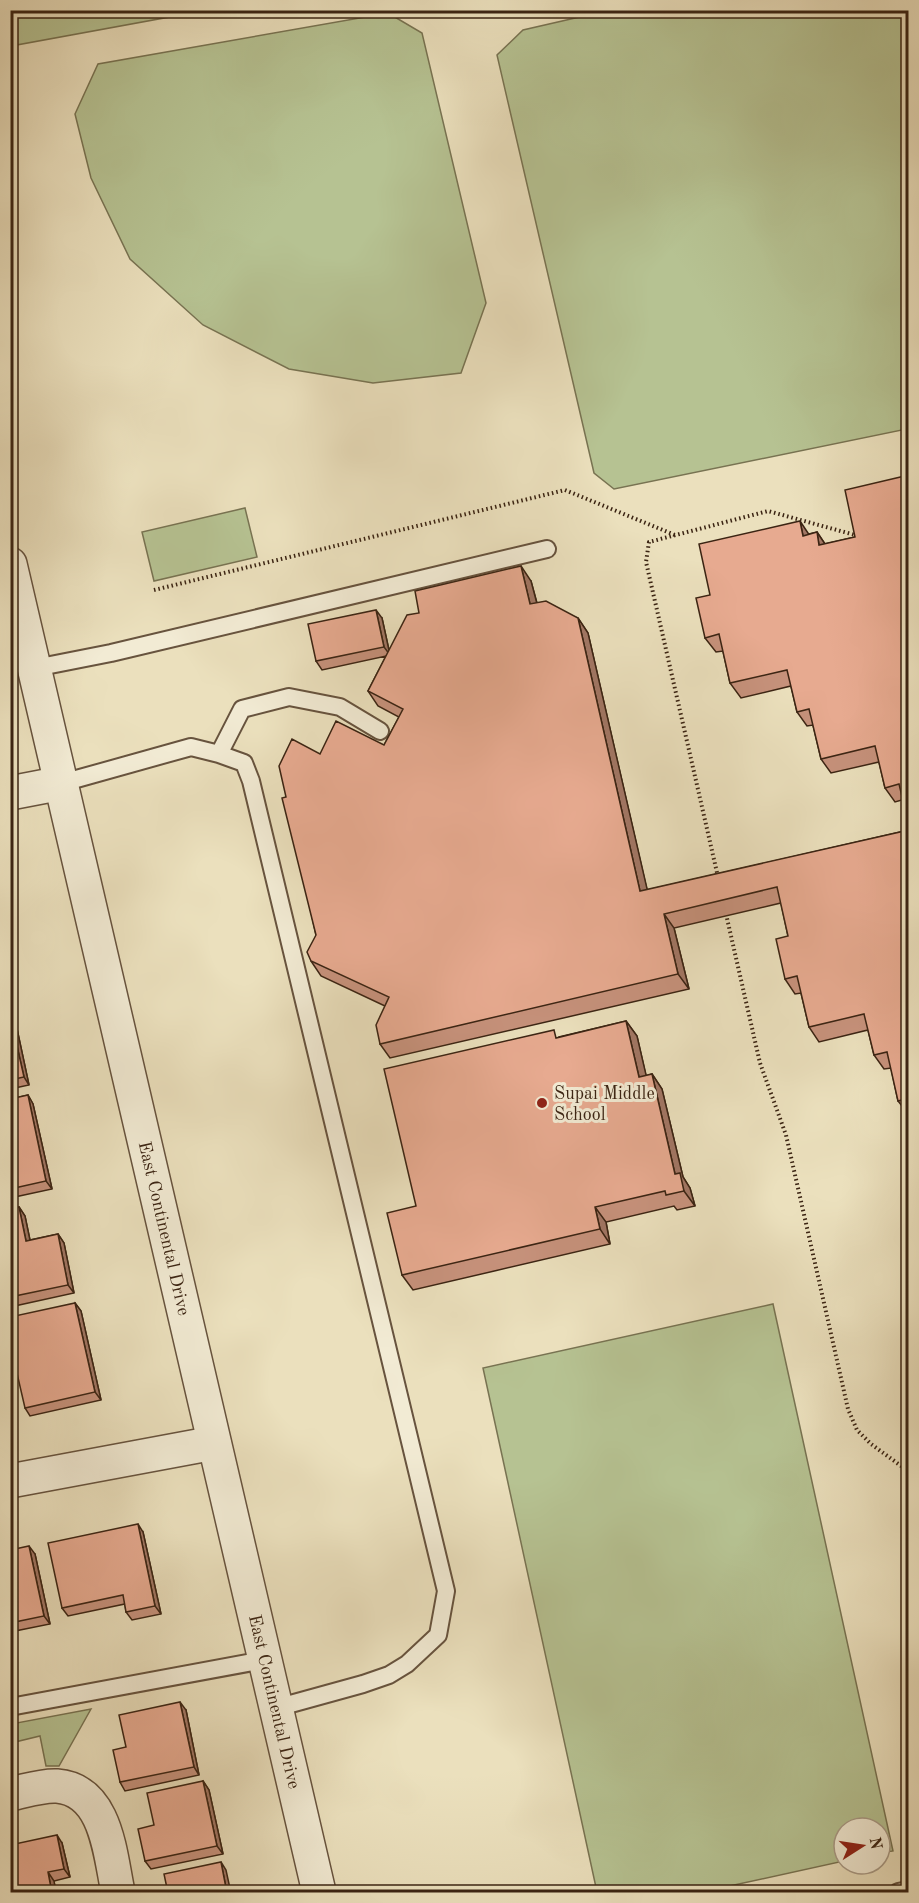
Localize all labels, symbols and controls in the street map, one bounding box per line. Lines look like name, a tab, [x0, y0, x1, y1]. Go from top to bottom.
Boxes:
place label: Supai Middle School	[554, 1085, 655, 1124]
marker: Supai Middle School	[535, 1096, 549, 1110]
street label: East Continental Drive	[135, 1139, 193, 1317]
street label: East Continental Drive	[245, 1613, 303, 1791]
north arrow	[832, 1816, 892, 1876]
text: N	[866, 1836, 884, 1852]

